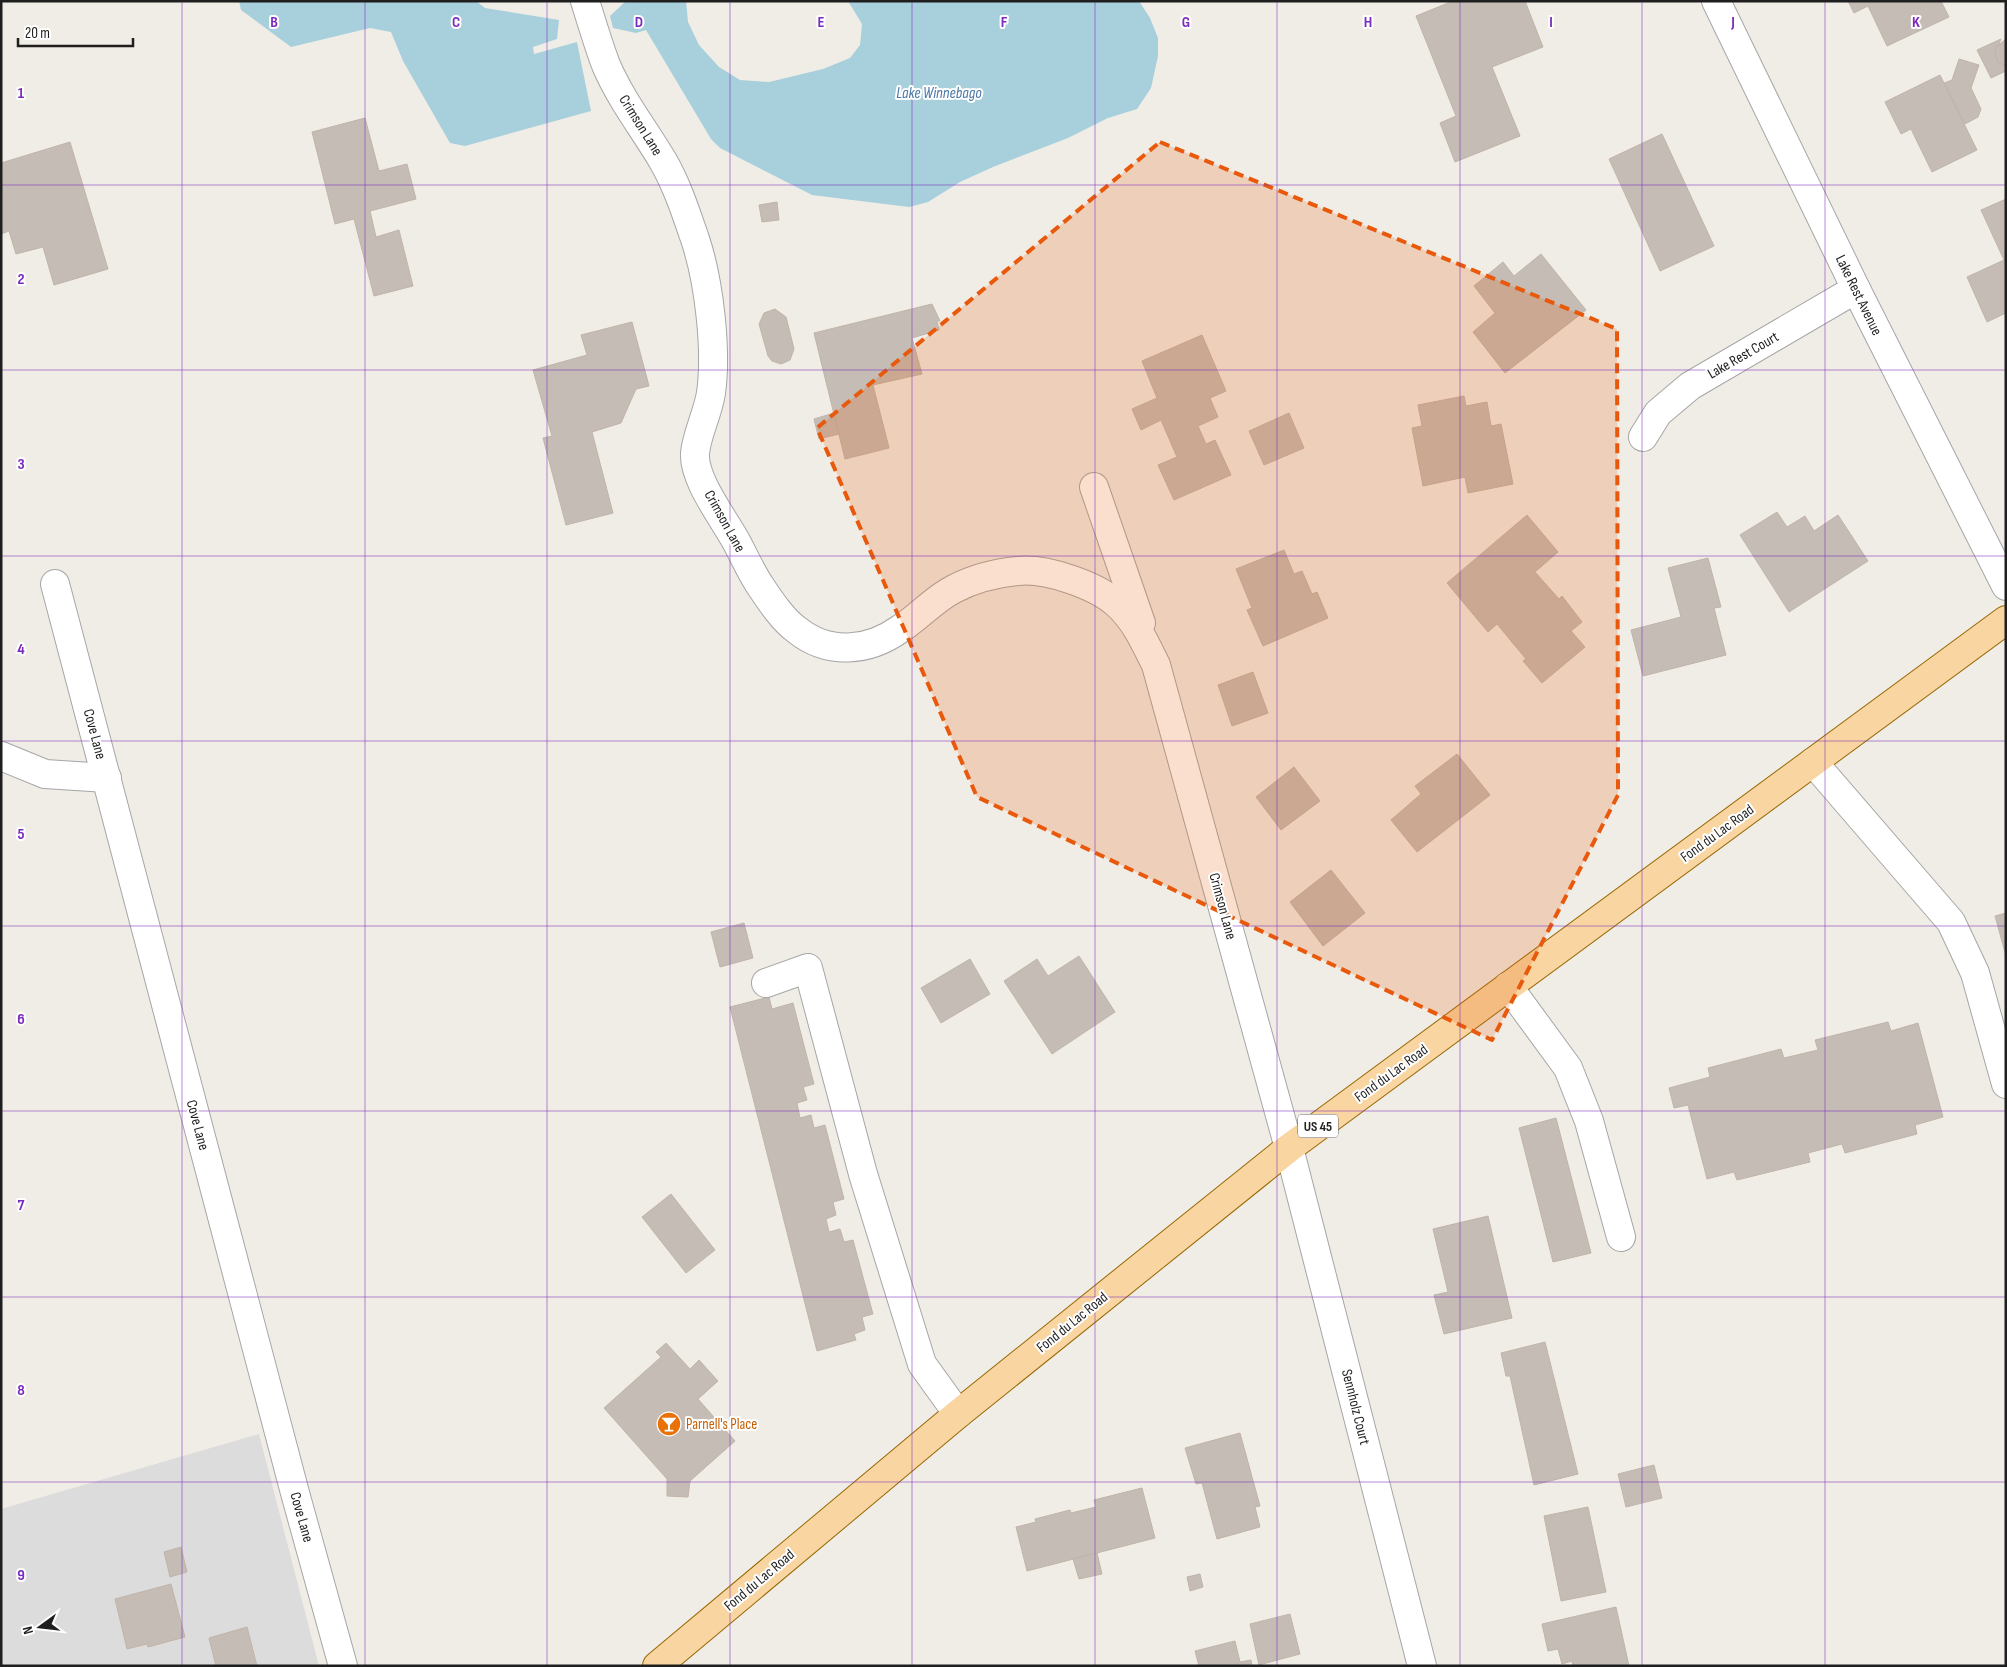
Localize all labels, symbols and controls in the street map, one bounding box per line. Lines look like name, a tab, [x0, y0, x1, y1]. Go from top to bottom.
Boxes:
text: B	[270, 13, 278, 32]
text: C	[452, 13, 460, 32]
text: D	[635, 13, 643, 32]
text: E	[818, 13, 825, 32]
text: F	[1001, 13, 1008, 32]
text: G	[1182, 13, 1190, 32]
text: H	[1364, 13, 1372, 32]
text: I	[1549, 13, 1553, 32]
text: J	[1730, 13, 1735, 32]
text: K	[1912, 13, 1920, 32]
scale bar	[18, 15, 132, 47]
text: 20 m	[25, 24, 50, 43]
text: 1	[18, 84, 25, 103]
water label: Lake Winnebago	[896, 84, 982, 103]
street label: Crimson Lane	[614, 91, 667, 159]
street label: Lake Rest Avenue	[1831, 252, 1886, 338]
text: 2	[17, 270, 25, 289]
street label: Lake Rest Court	[1704, 327, 1783, 383]
text: 3	[17, 455, 25, 474]
street label: Crimson Lane	[700, 487, 749, 556]
text: 4	[17, 640, 25, 659]
street label: Cove Lane	[79, 707, 110, 761]
street label: Fond du Lac Road	[1677, 800, 1758, 866]
text: 5	[17, 825, 25, 844]
street label: Crimson Lane	[1205, 871, 1241, 941]
text: 6	[17, 1010, 25, 1029]
street label: Fond du Lac Road	[1351, 1040, 1432, 1106]
street label: Cove Lane	[182, 1098, 213, 1152]
road number: US 45	[1298, 1114, 1338, 1138]
text: 7	[18, 1196, 25, 1215]
street label: Fond du Lac Road	[1033, 1288, 1112, 1357]
street label: Sennholz Court	[1337, 1367, 1374, 1447]
text: 8	[17, 1381, 25, 1400]
bar icon: Parnell's Place	[656, 1411, 682, 1437]
place label: Parnell's Place	[686, 1415, 757, 1434]
street label: Cove Lane	[285, 1490, 318, 1544]
street label: Fond du Lac Road	[720, 1545, 799, 1615]
text: 9	[17, 1566, 25, 1585]
north arrow	[15, 1602, 65, 1652]
text: N	[19, 1624, 37, 1636]

